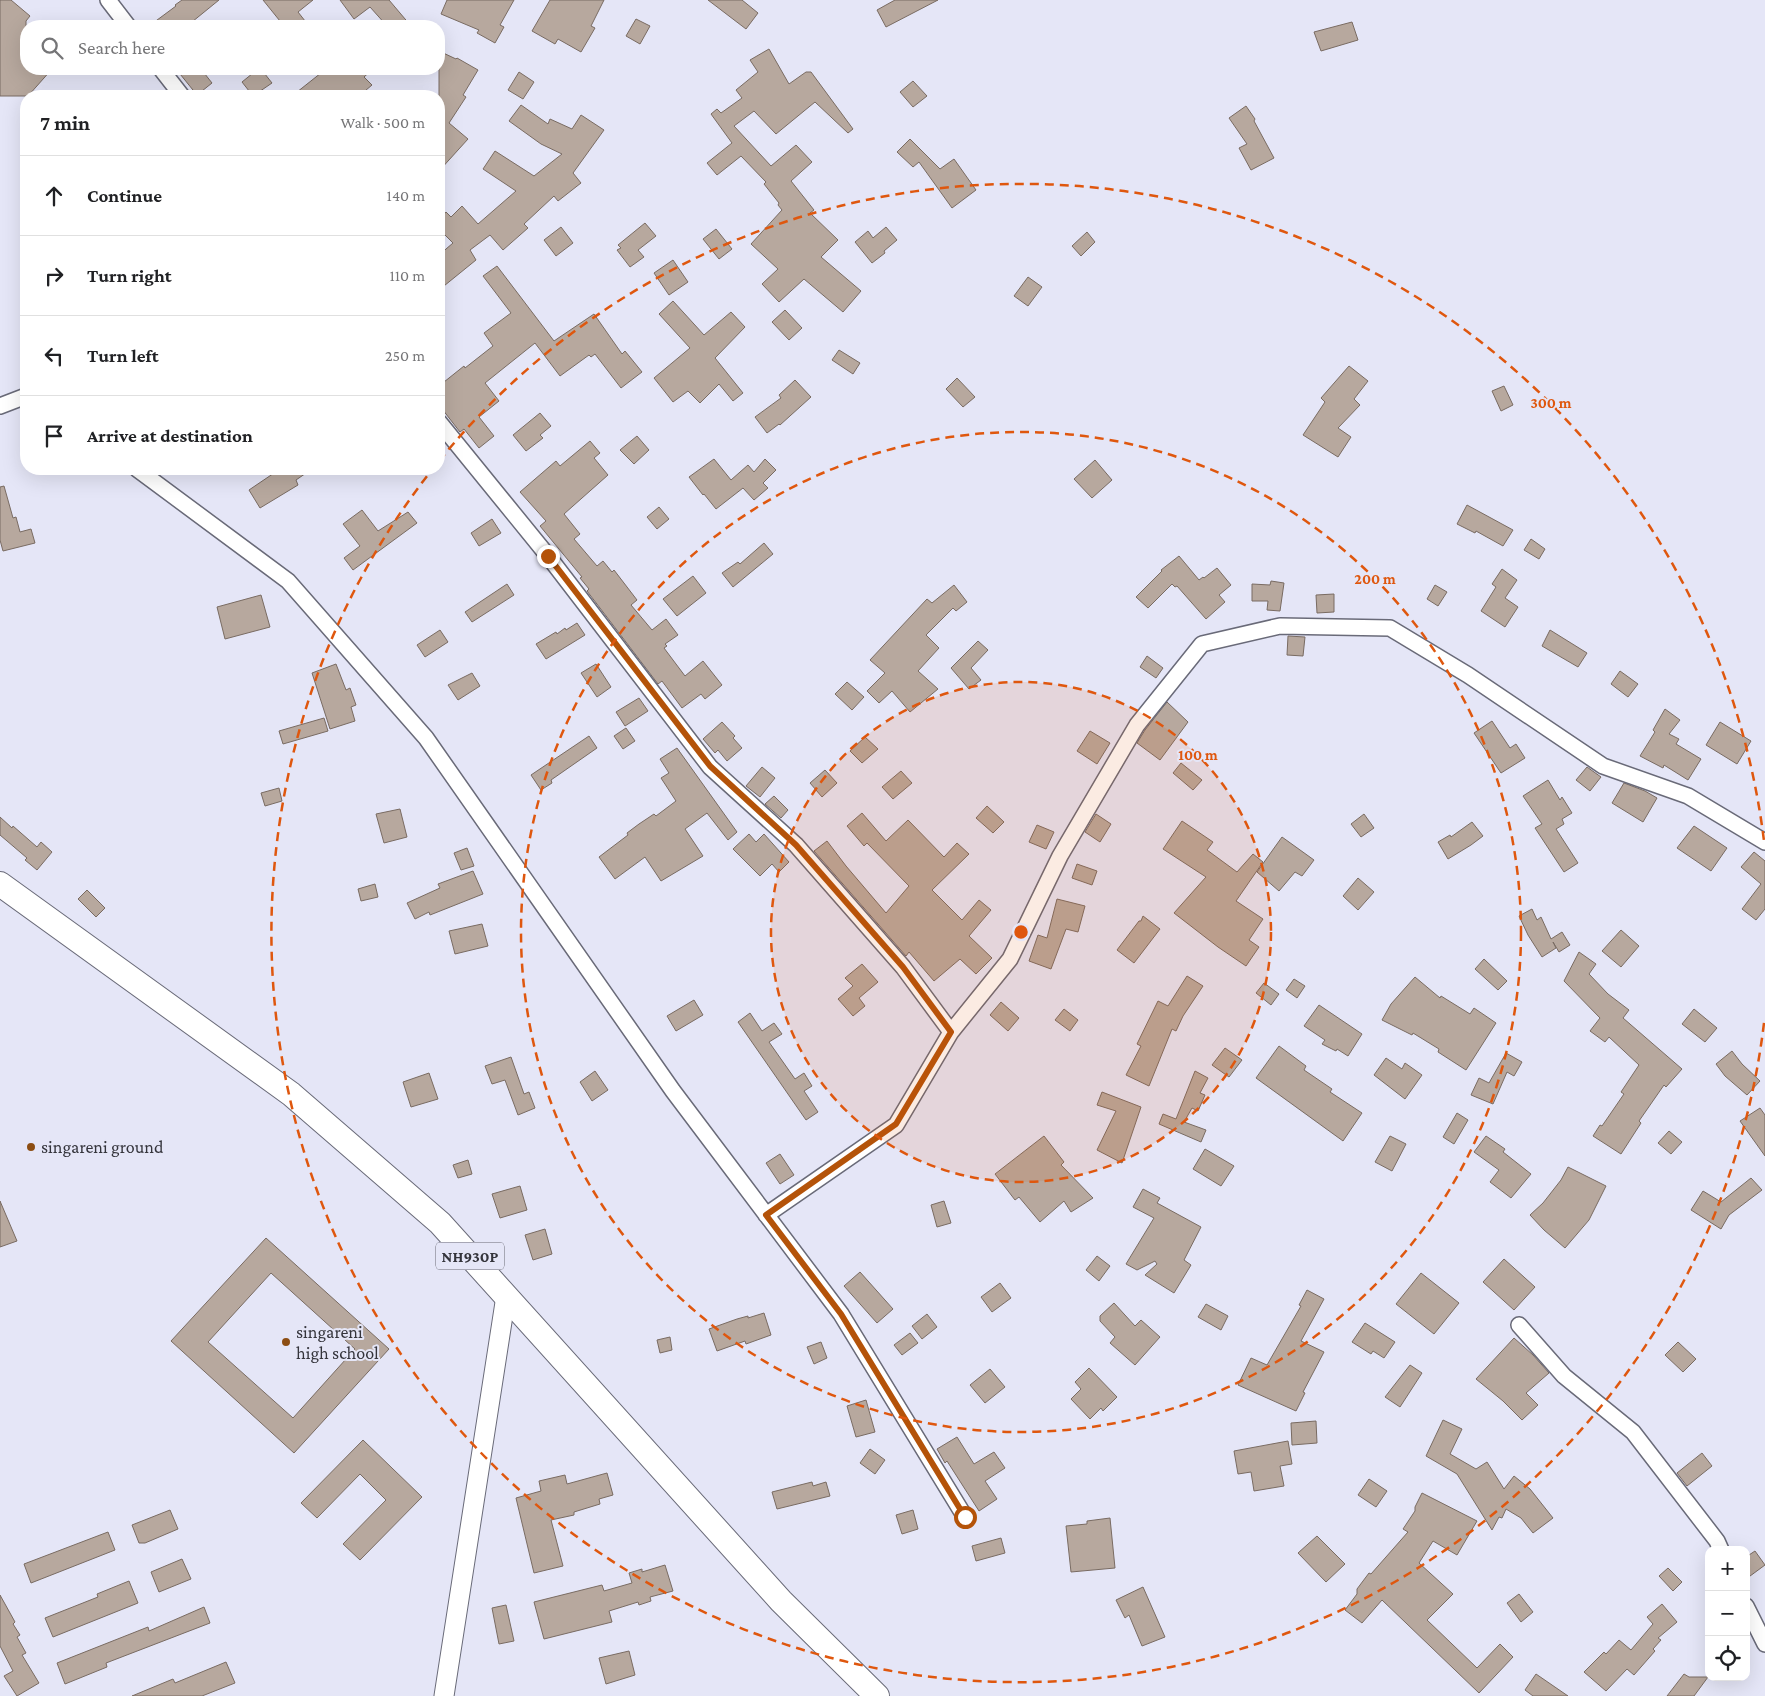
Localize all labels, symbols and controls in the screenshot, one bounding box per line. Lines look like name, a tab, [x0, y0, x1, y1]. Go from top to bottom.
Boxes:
search box	[20, 20, 445, 75]
icon: search	[38, 34, 66, 62]
text: Search here	[78, 37, 165, 58]
text: 7 min	[40, 111, 90, 135]
text: Walk · 500 m	[340, 114, 425, 131]
icon: ahead	[40, 182, 68, 210]
text: Continue	[87, 185, 162, 206]
text: 140 m	[387, 187, 425, 204]
icon: right	[40, 262, 68, 290]
text: Turn right	[87, 265, 172, 286]
text: 110 m	[389, 267, 425, 284]
icon: left	[40, 342, 68, 370]
text: Turn left	[87, 345, 159, 366]
text: 250 m	[385, 347, 425, 364]
text: 300 m	[1530, 395, 1572, 411]
icon: arrive	[40, 422, 68, 450]
text: Arrive at destination	[87, 425, 253, 446]
route end	[537, 545, 560, 568]
text: 200 m	[1354, 571, 1396, 587]
text: 100 m	[1178, 747, 1218, 763]
centre of rings	[1012, 923, 1030, 941]
place label: singareni ground	[41, 1137, 164, 1157]
marker: singareni ground	[25, 1141, 37, 1153]
road number: NH930P	[436, 1242, 504, 1270]
place label: singareni high school	[296, 1322, 379, 1363]
marker: singareni high school	[280, 1336, 292, 1348]
route start	[954, 1506, 977, 1529]
map controls	[1705, 1546, 1750, 1681]
button: +	[1705, 1546, 1750, 1591]
button: −	[1705, 1591, 1750, 1636]
button: locate	[1705, 1636, 1750, 1681]

